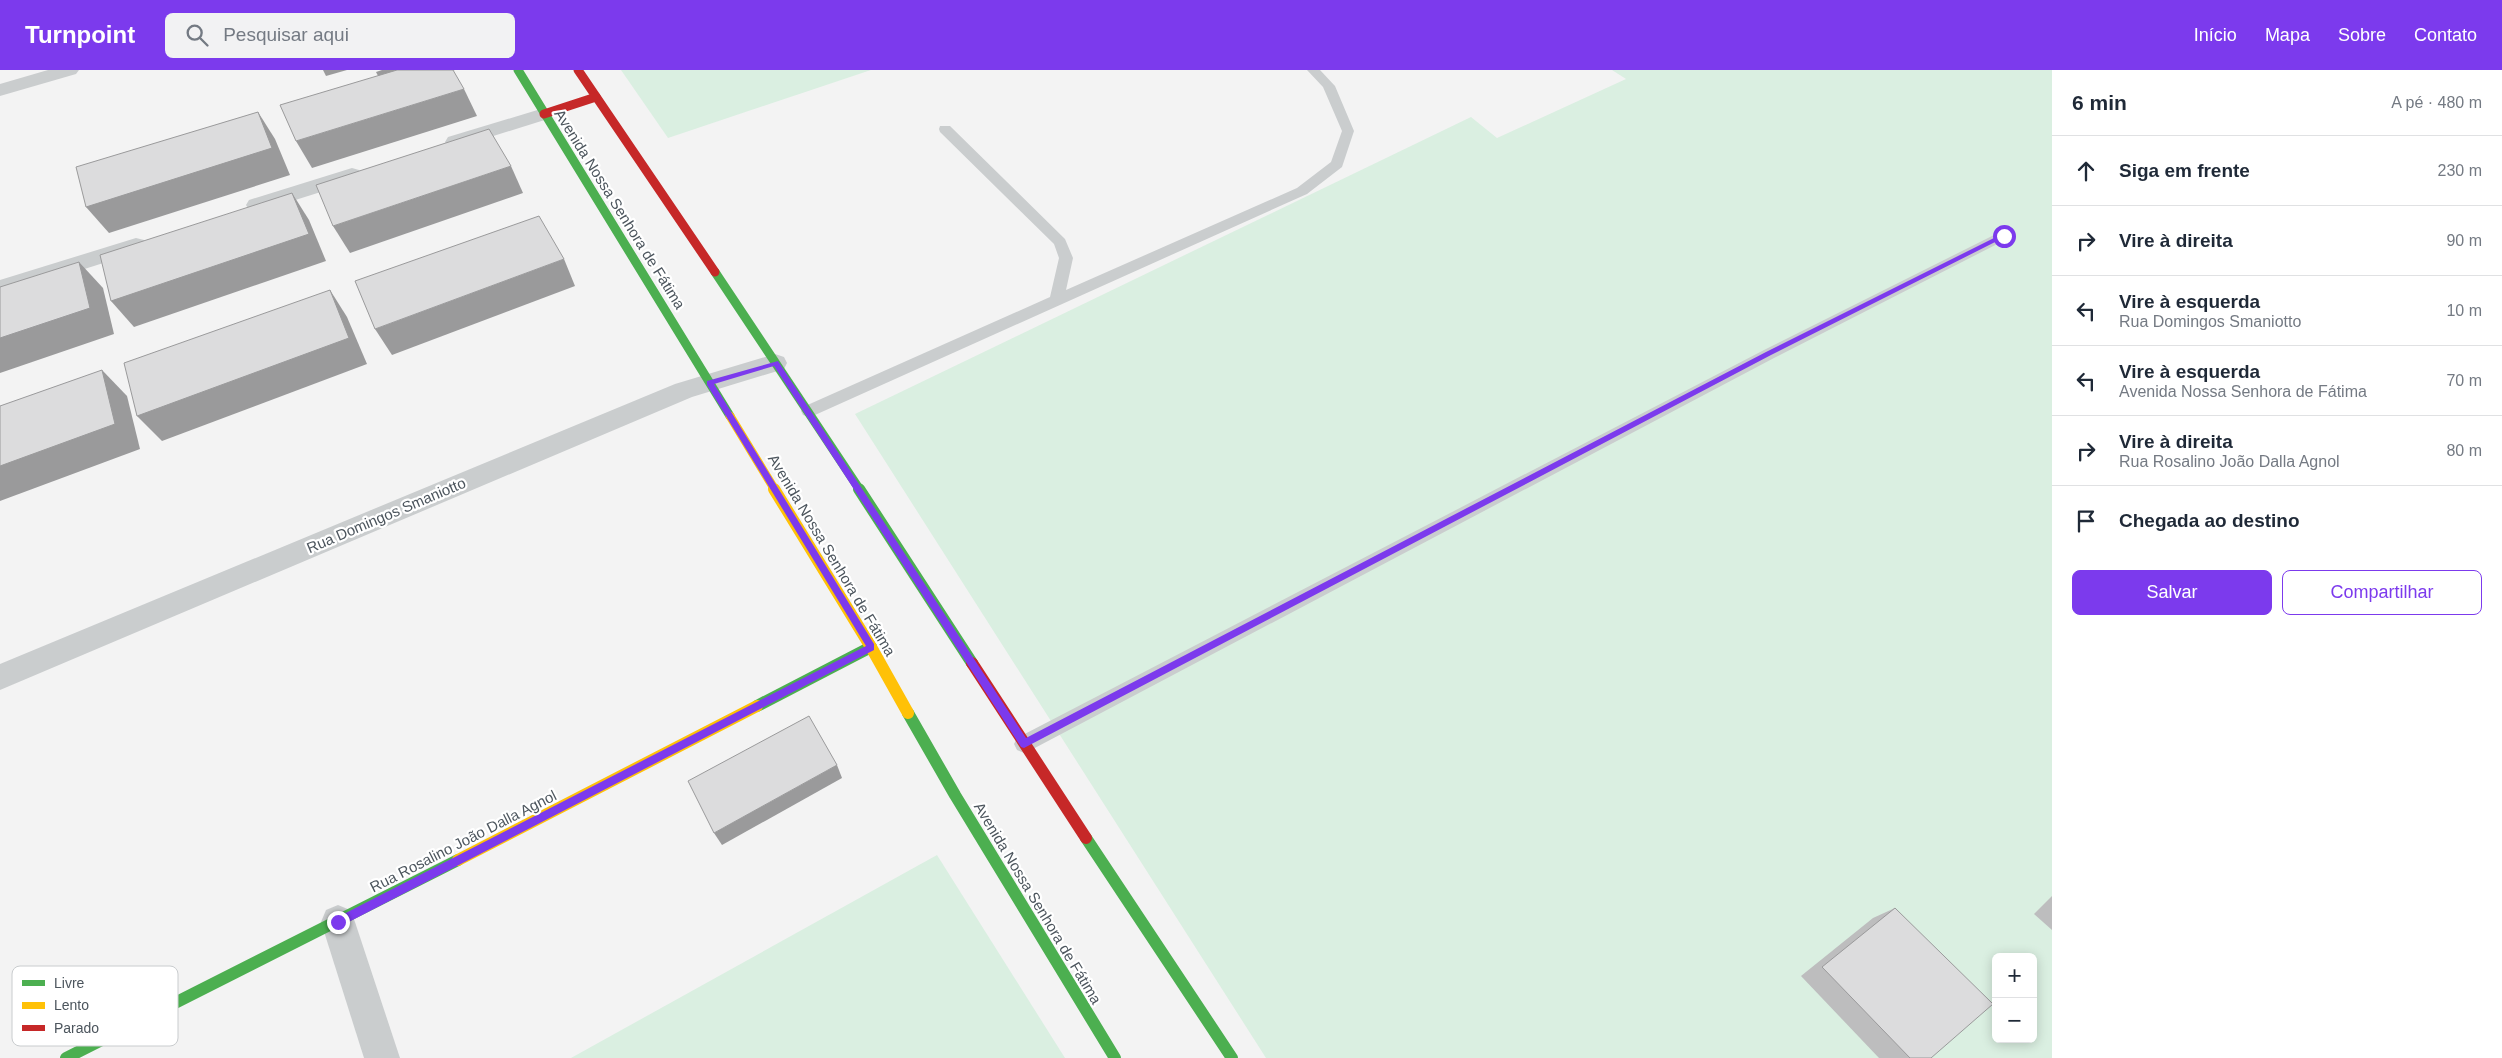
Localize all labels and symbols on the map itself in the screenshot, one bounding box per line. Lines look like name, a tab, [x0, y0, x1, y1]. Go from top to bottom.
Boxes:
street label: Avenida Nossa Senhora de Fátima	[551, 106, 689, 313]
route start	[1993, 225, 2016, 248]
street label: Avenida Nossa Senhora de Fátima	[765, 451, 899, 660]
street label: Rua Domingos Smaniotto	[304, 474, 468, 556]
street label: Rua Rosalino João Dalla Agnol	[367, 786, 559, 896]
street label: Avenida Nossa Senhora de Fátima	[971, 799, 1105, 1008]
route end	[327, 911, 350, 934]
legend	[12, 966, 178, 1046]
text: Livre	[54, 975, 85, 991]
text: Lento	[54, 997, 89, 1013]
text: Parado	[54, 1020, 99, 1036]

